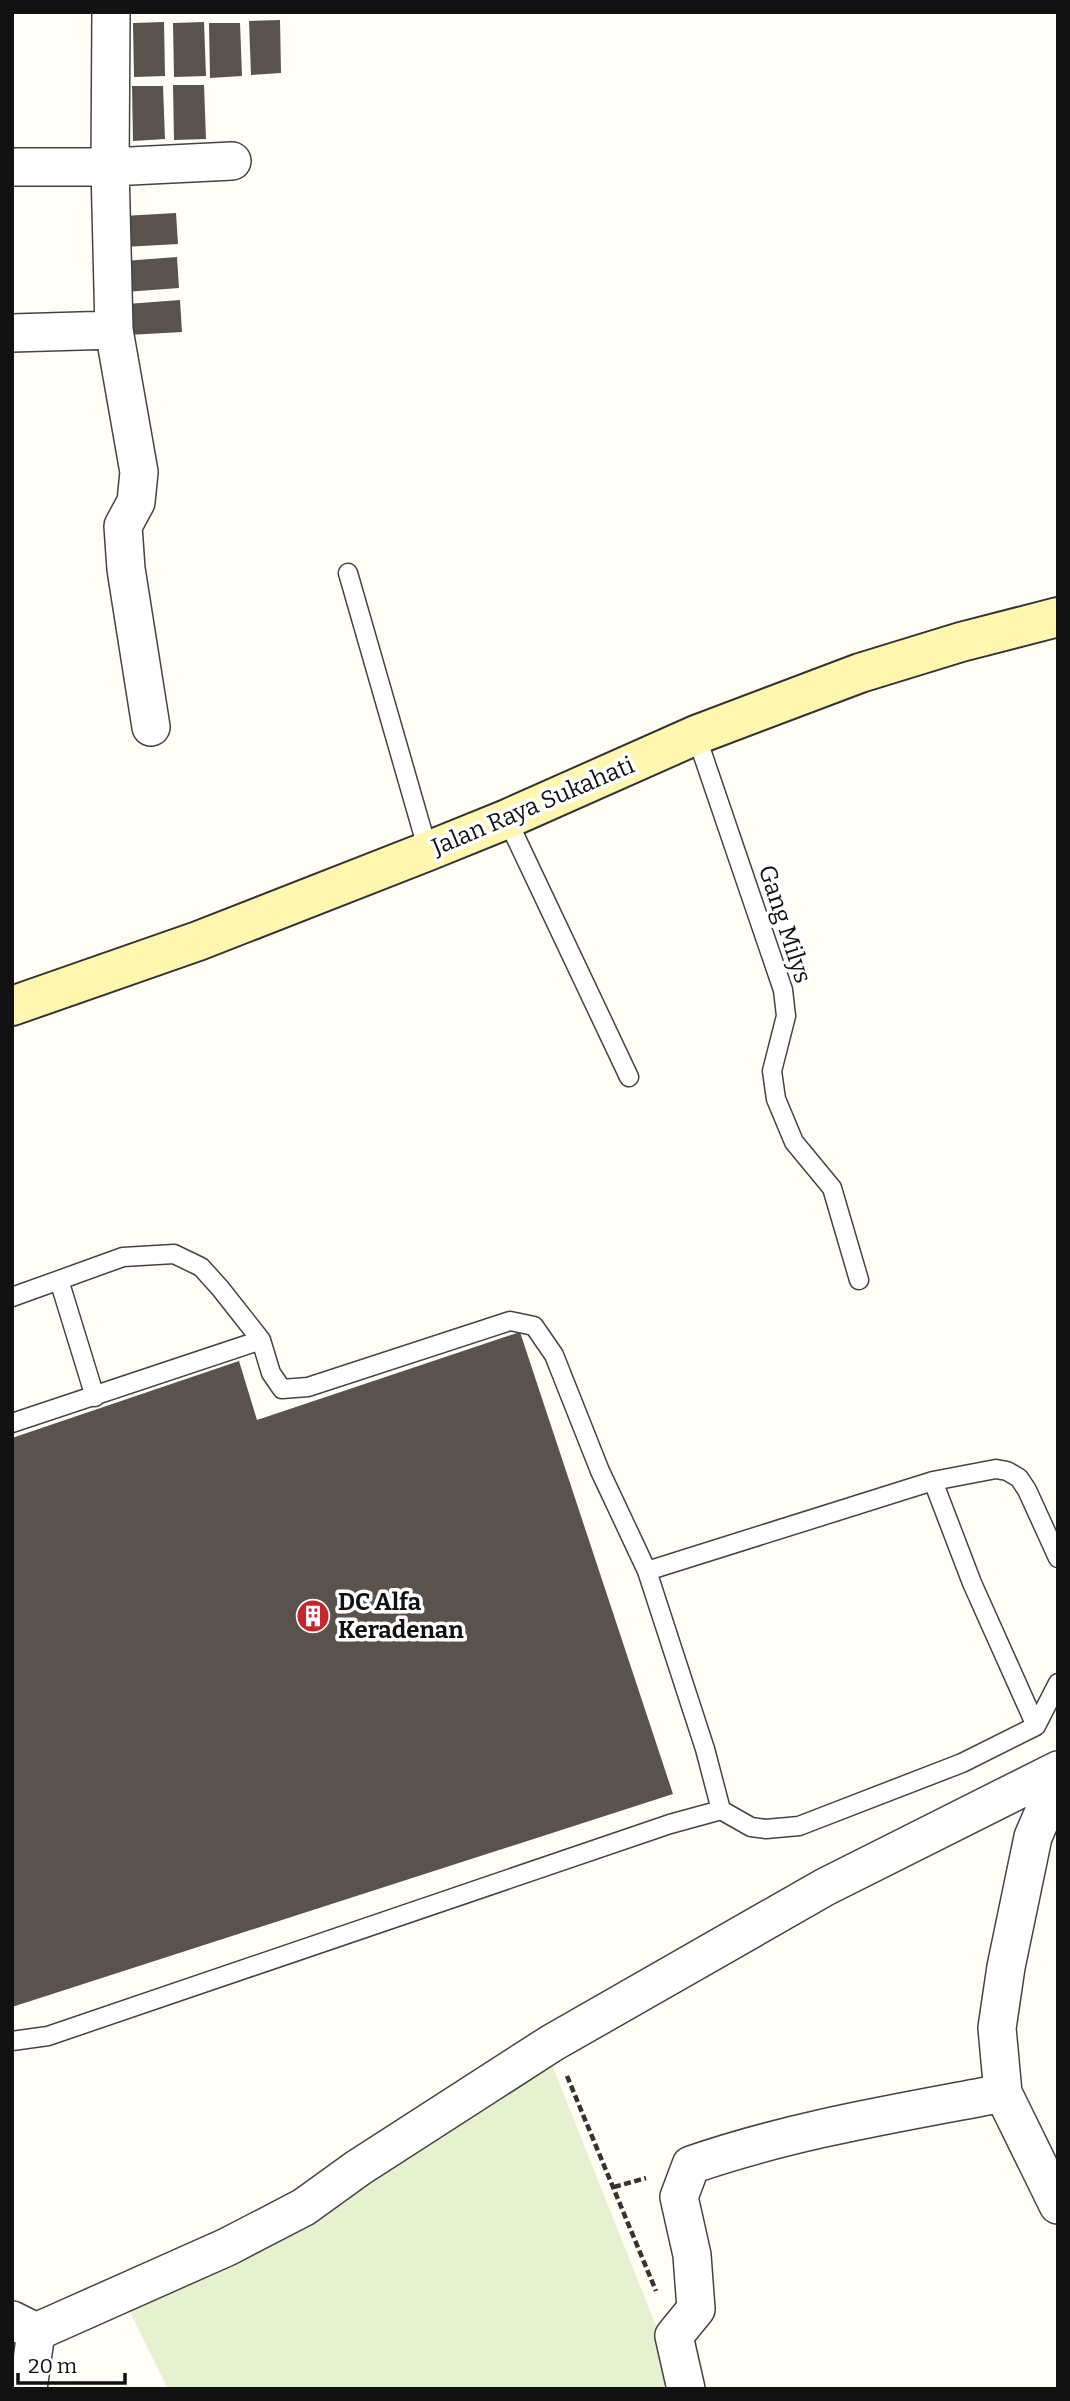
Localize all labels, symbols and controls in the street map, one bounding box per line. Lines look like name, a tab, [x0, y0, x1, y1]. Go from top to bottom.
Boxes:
street label: Jalan Raya Sukahati	[427, 751, 638, 862]
street label: Gang Milys	[753, 861, 817, 987]
place label: DC Alfa Keradenan	[338, 1588, 464, 1644]
building icon: DC Alfa Keradenan	[294, 1597, 332, 1635]
scale bar	[18, 2342, 124, 2386]
text: 20 m	[28, 2353, 77, 2379]

